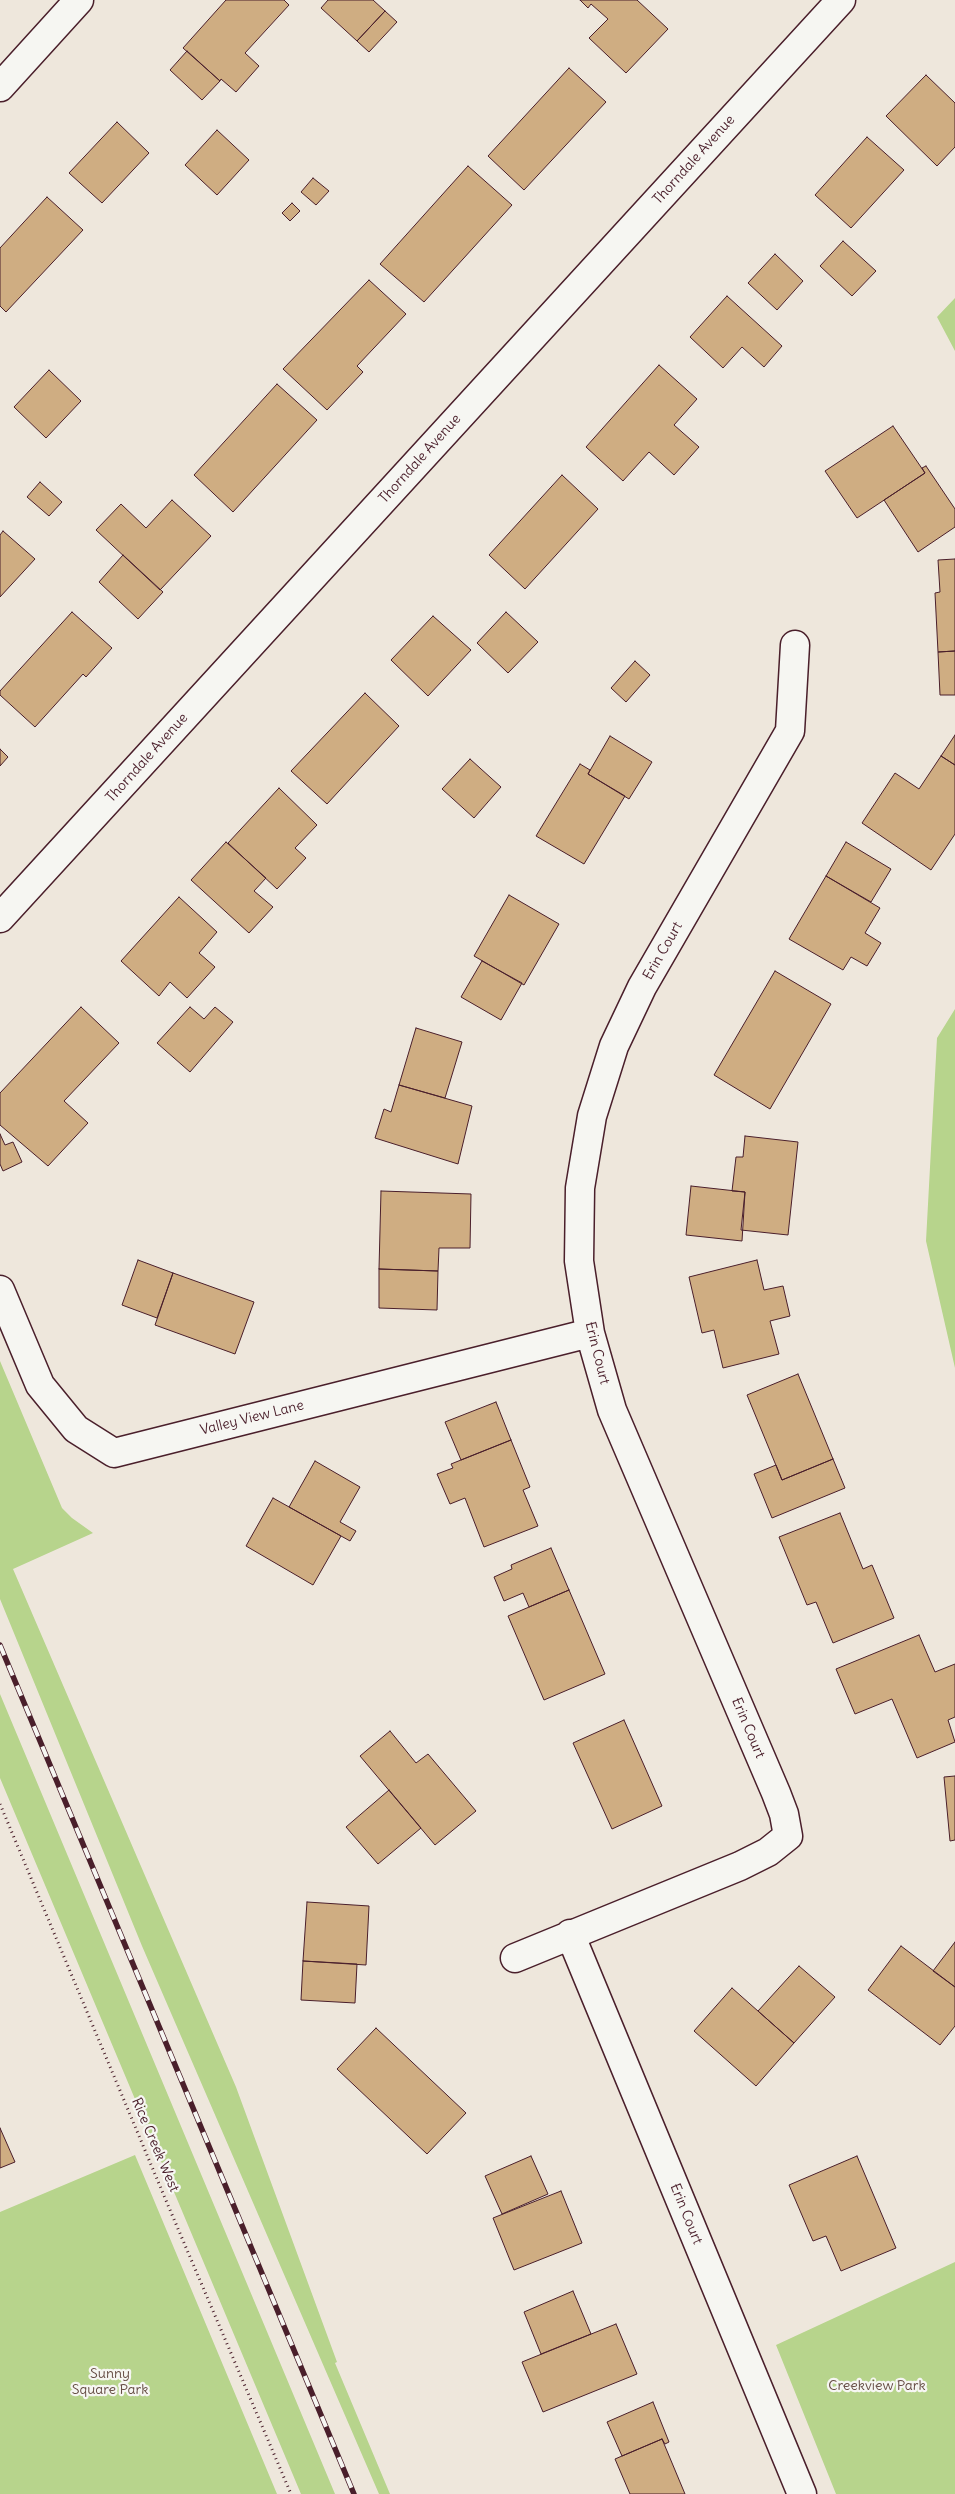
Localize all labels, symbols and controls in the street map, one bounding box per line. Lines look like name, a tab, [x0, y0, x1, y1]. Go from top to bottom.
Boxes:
street label: Thorndale Avenue	[650, 112, 738, 208]
street label: Thorndale Avenue	[376, 411, 464, 507]
street label: Thorndale Avenue	[103, 710, 191, 806]
street label: Erin Court	[640, 919, 686, 983]
street label: Erin Court	[581, 1320, 613, 1386]
street label: Valley View Lane	[198, 1397, 306, 1439]
street label: Erin Court	[728, 1695, 768, 1761]
street label: Rice Creek West	[128, 2095, 182, 2195]
street label: Erin Court	[666, 2181, 706, 2247]
park label: Sunny Square Park	[72, 2366, 148, 2398]
park label: Creekview Park	[828, 2378, 926, 2394]

